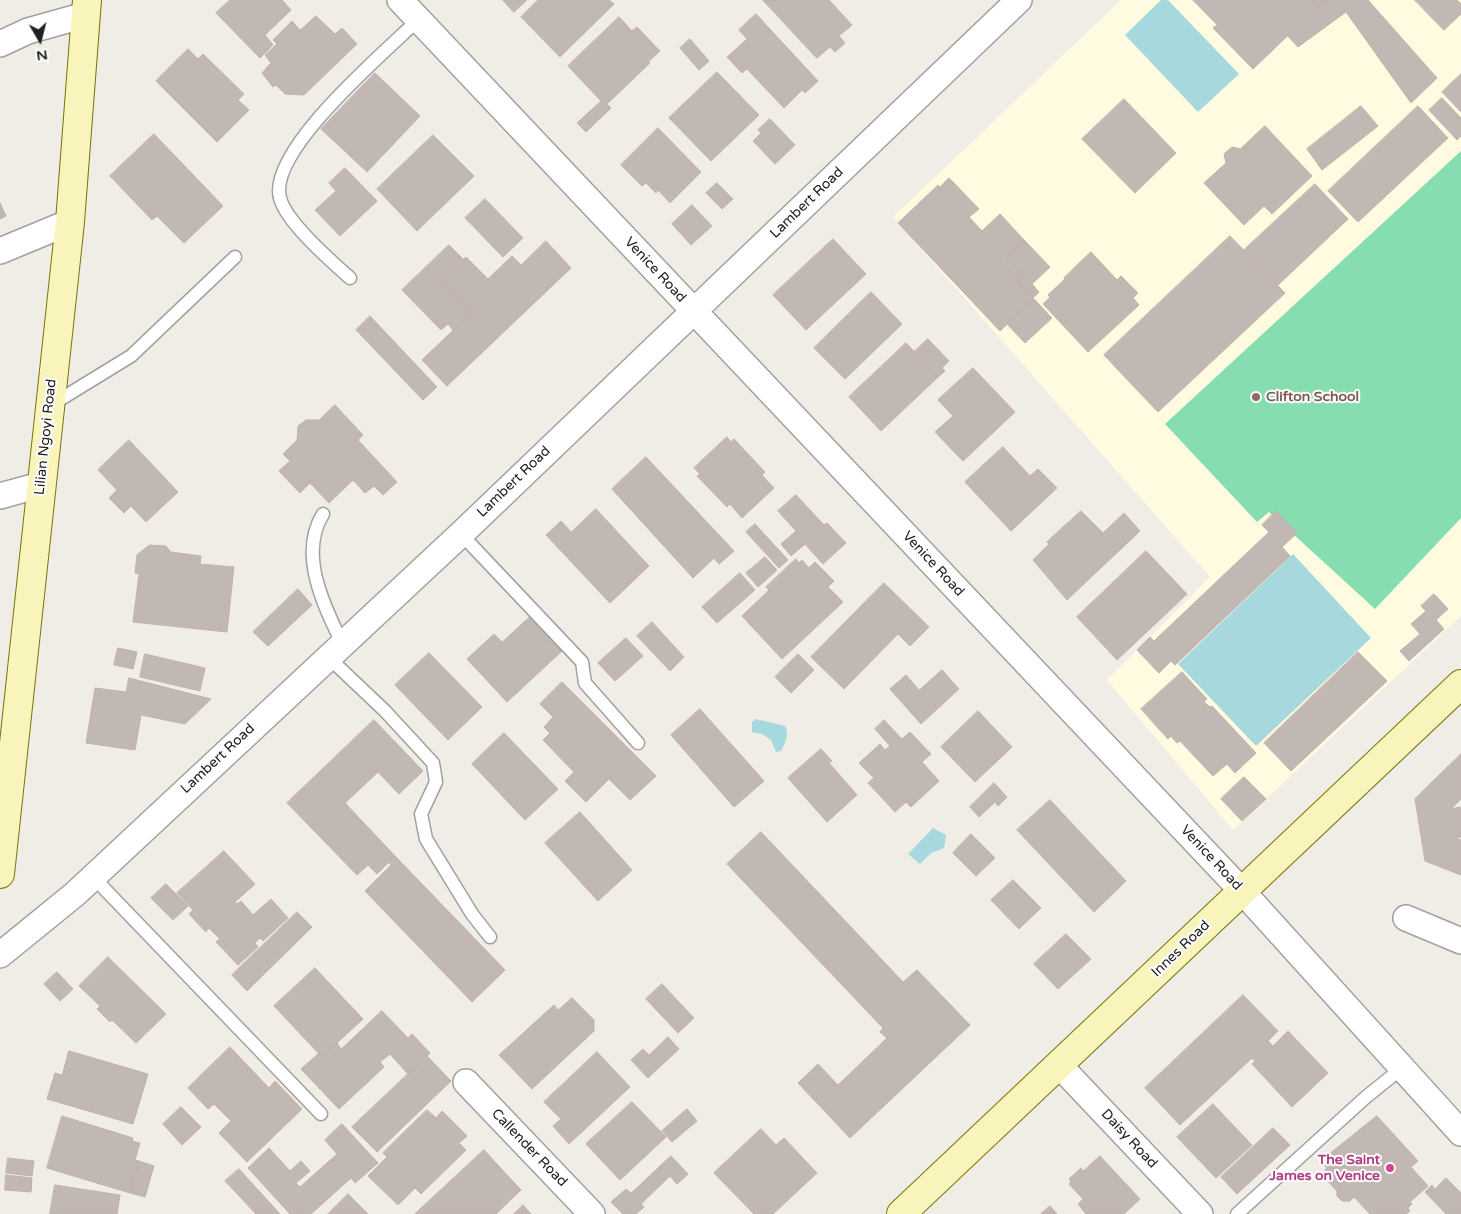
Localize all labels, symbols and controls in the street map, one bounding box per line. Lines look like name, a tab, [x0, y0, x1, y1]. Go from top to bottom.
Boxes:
north arrow	[15, 15, 65, 65]
text: N	[35, 46, 49, 65]
street label: Lambert Road	[767, 164, 847, 242]
street label: Venice Road	[621, 234, 689, 306]
street label: Lilian Ngoyi Road	[32, 378, 60, 496]
place label: Clifton School	[1266, 389, 1359, 405]
marker: Clifton School	[1250, 391, 1262, 403]
street label: Lambert Road	[474, 443, 554, 521]
street label: Venice Road	[899, 528, 967, 600]
street label: Lambert Road	[178, 720, 258, 798]
street label: Venice Road	[1177, 822, 1245, 894]
street label: Innes Road	[1148, 917, 1214, 981]
street label: Callender Road	[488, 1105, 570, 1191]
street label: Daisy Road	[1097, 1106, 1161, 1172]
place label: The Saint James on Venice	[1270, 1152, 1380, 1184]
marker: The Saint James on Venice	[1384, 1162, 1396, 1174]

